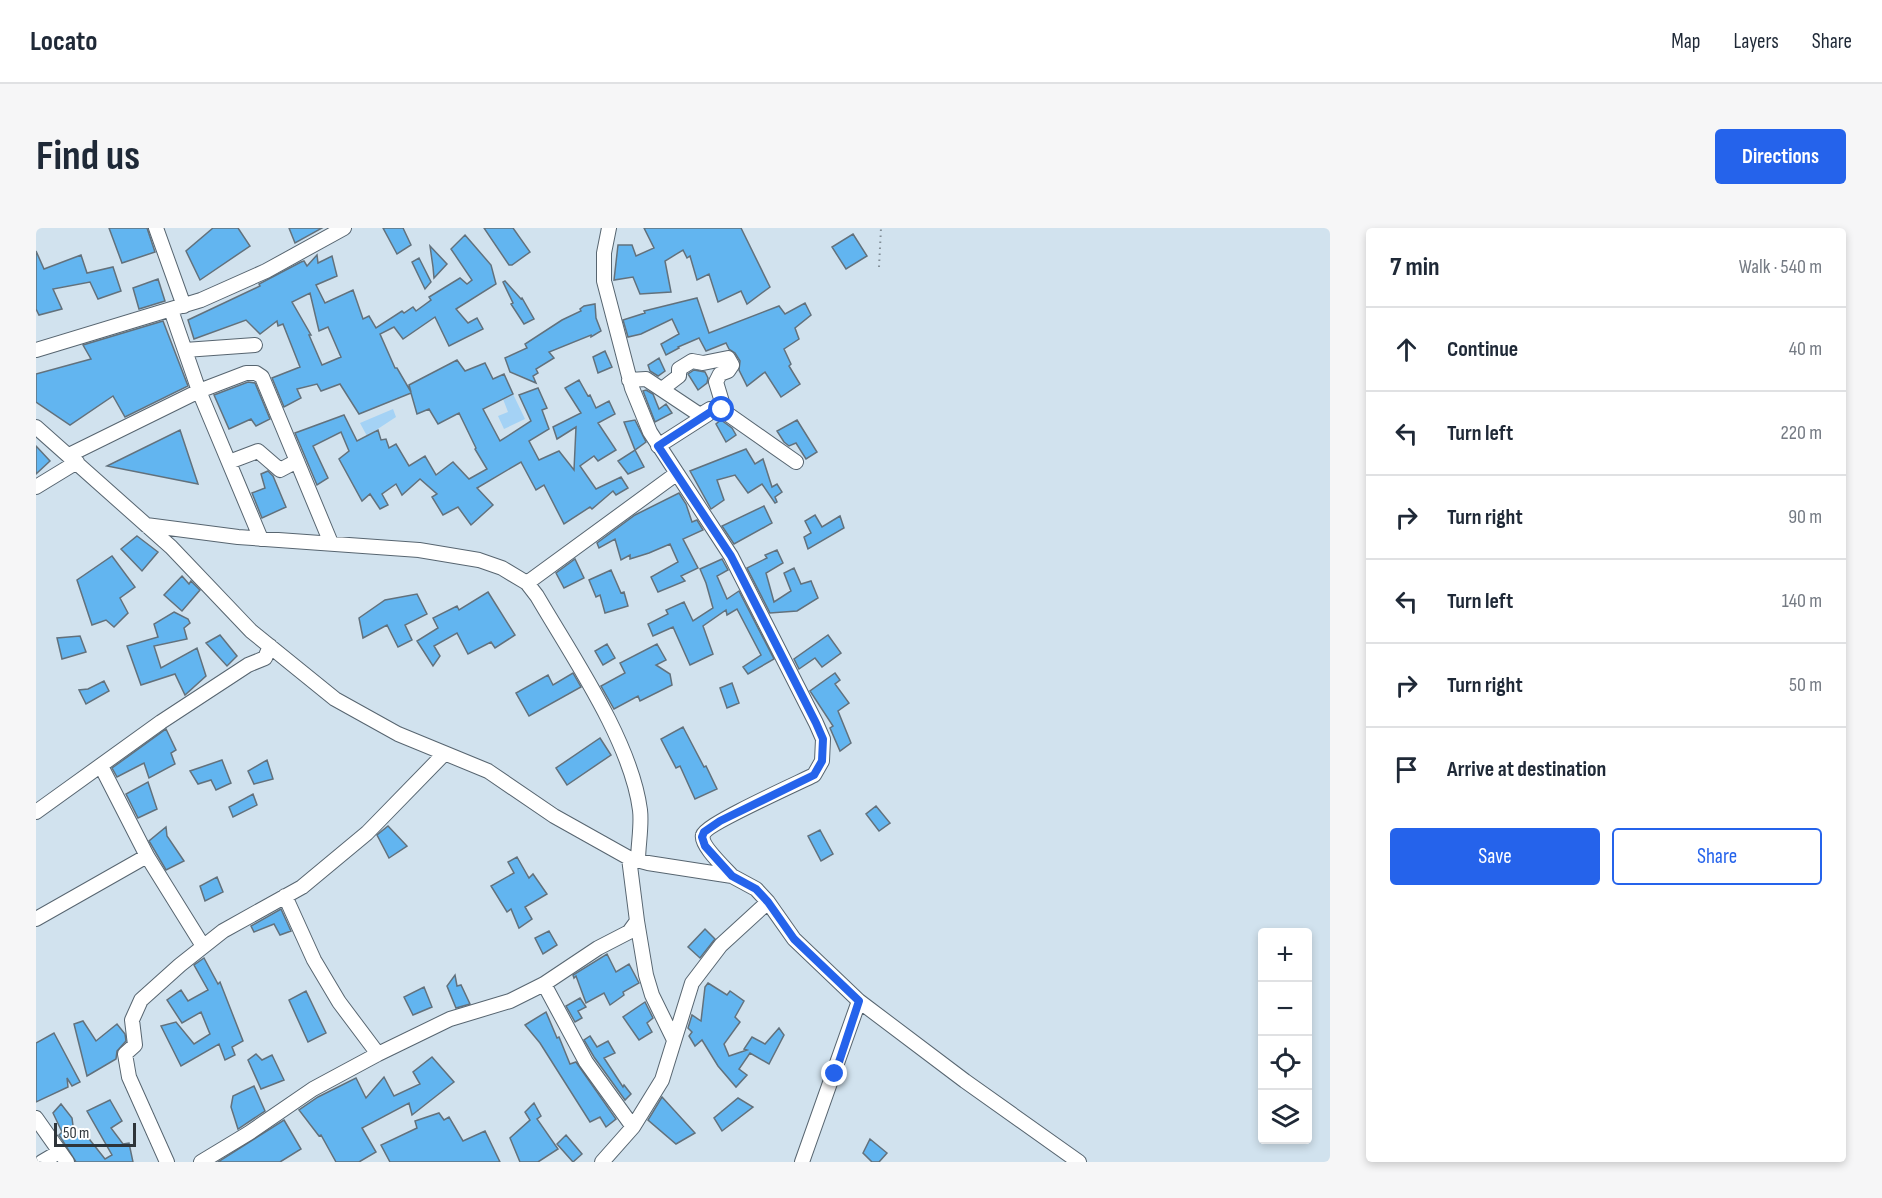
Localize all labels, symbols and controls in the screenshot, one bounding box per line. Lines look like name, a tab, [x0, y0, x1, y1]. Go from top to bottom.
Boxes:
text: Locato	[30, 25, 97, 58]
text: Map	[1671, 29, 1700, 54]
text: Layers	[1733, 29, 1779, 54]
text: Share	[1812, 29, 1852, 54]
button: Directions	[1715, 129, 1846, 184]
text: Find us	[36, 131, 140, 182]
text: 7 min	[1390, 252, 1439, 283]
text: Walk · 540 m	[1739, 255, 1822, 279]
icon: ahead	[1390, 333, 1423, 366]
text: Continue	[1447, 336, 1518, 363]
text: 40 m	[1789, 337, 1822, 361]
route start	[708, 396, 734, 422]
icon: left	[1390, 417, 1423, 450]
text: Turn left	[1447, 420, 1513, 447]
text: 220 m	[1781, 421, 1822, 445]
icon: right	[1390, 501, 1423, 534]
text: Turn right	[1447, 504, 1523, 531]
text: 90 m	[1788, 505, 1822, 529]
icon: left	[1390, 585, 1423, 618]
text: Turn left	[1447, 588, 1513, 615]
text: 140 m	[1782, 589, 1822, 613]
icon: right	[1390, 669, 1423, 702]
text: Turn right	[1447, 672, 1523, 699]
text: 50 m	[1789, 673, 1822, 697]
icon: arrive	[1390, 753, 1423, 786]
text: Arrive at destination	[1447, 756, 1606, 783]
button: Save	[1390, 828, 1600, 885]
button: Share	[1612, 828, 1822, 885]
map controls	[1258, 928, 1312, 1144]
button: +	[1258, 928, 1312, 982]
button: −	[1258, 982, 1312, 1036]
button: locate	[1258, 1036, 1312, 1090]
route end	[821, 1060, 847, 1086]
button: layers	[1258, 1090, 1312, 1144]
scale bar	[54, 1120, 136, 1148]
text: 50 m	[63, 1124, 89, 1143]

